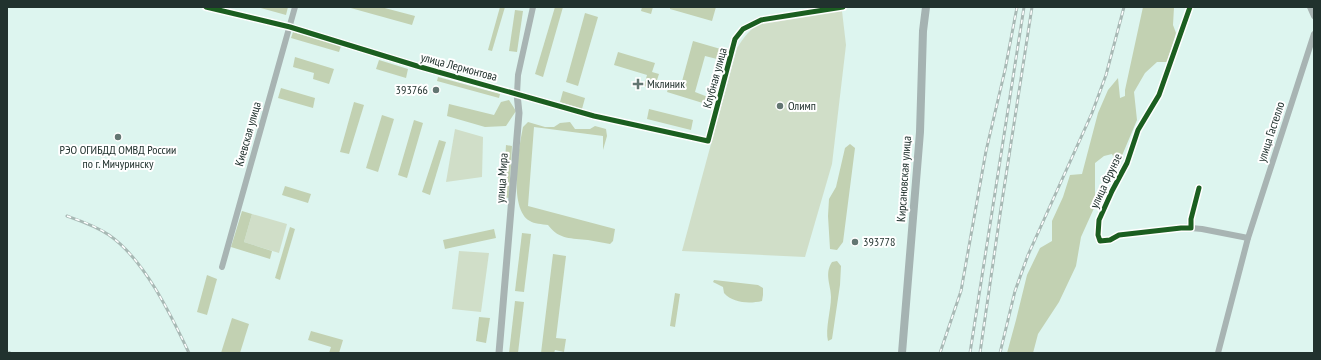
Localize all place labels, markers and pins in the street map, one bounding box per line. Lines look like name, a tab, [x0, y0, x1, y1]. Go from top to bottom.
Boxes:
place label: Мклиник	[647, 76, 685, 91]
marker: Мклиник	[632, 78, 644, 90]
place label: 393766	[396, 82, 428, 97]
marker: 393766	[431, 85, 441, 95]
place label: Олимп	[788, 98, 816, 113]
marker: Олимп	[775, 101, 785, 111]
marker: РЭО ОГИБДД ОМВД России по г. Мичуринску	[113, 132, 123, 142]
place label: РЭО ОГИБДД ОМВД России по г. Мичуринску	[60, 142, 176, 171]
place label: 393778	[863, 234, 895, 249]
marker: 393778	[850, 237, 860, 247]

